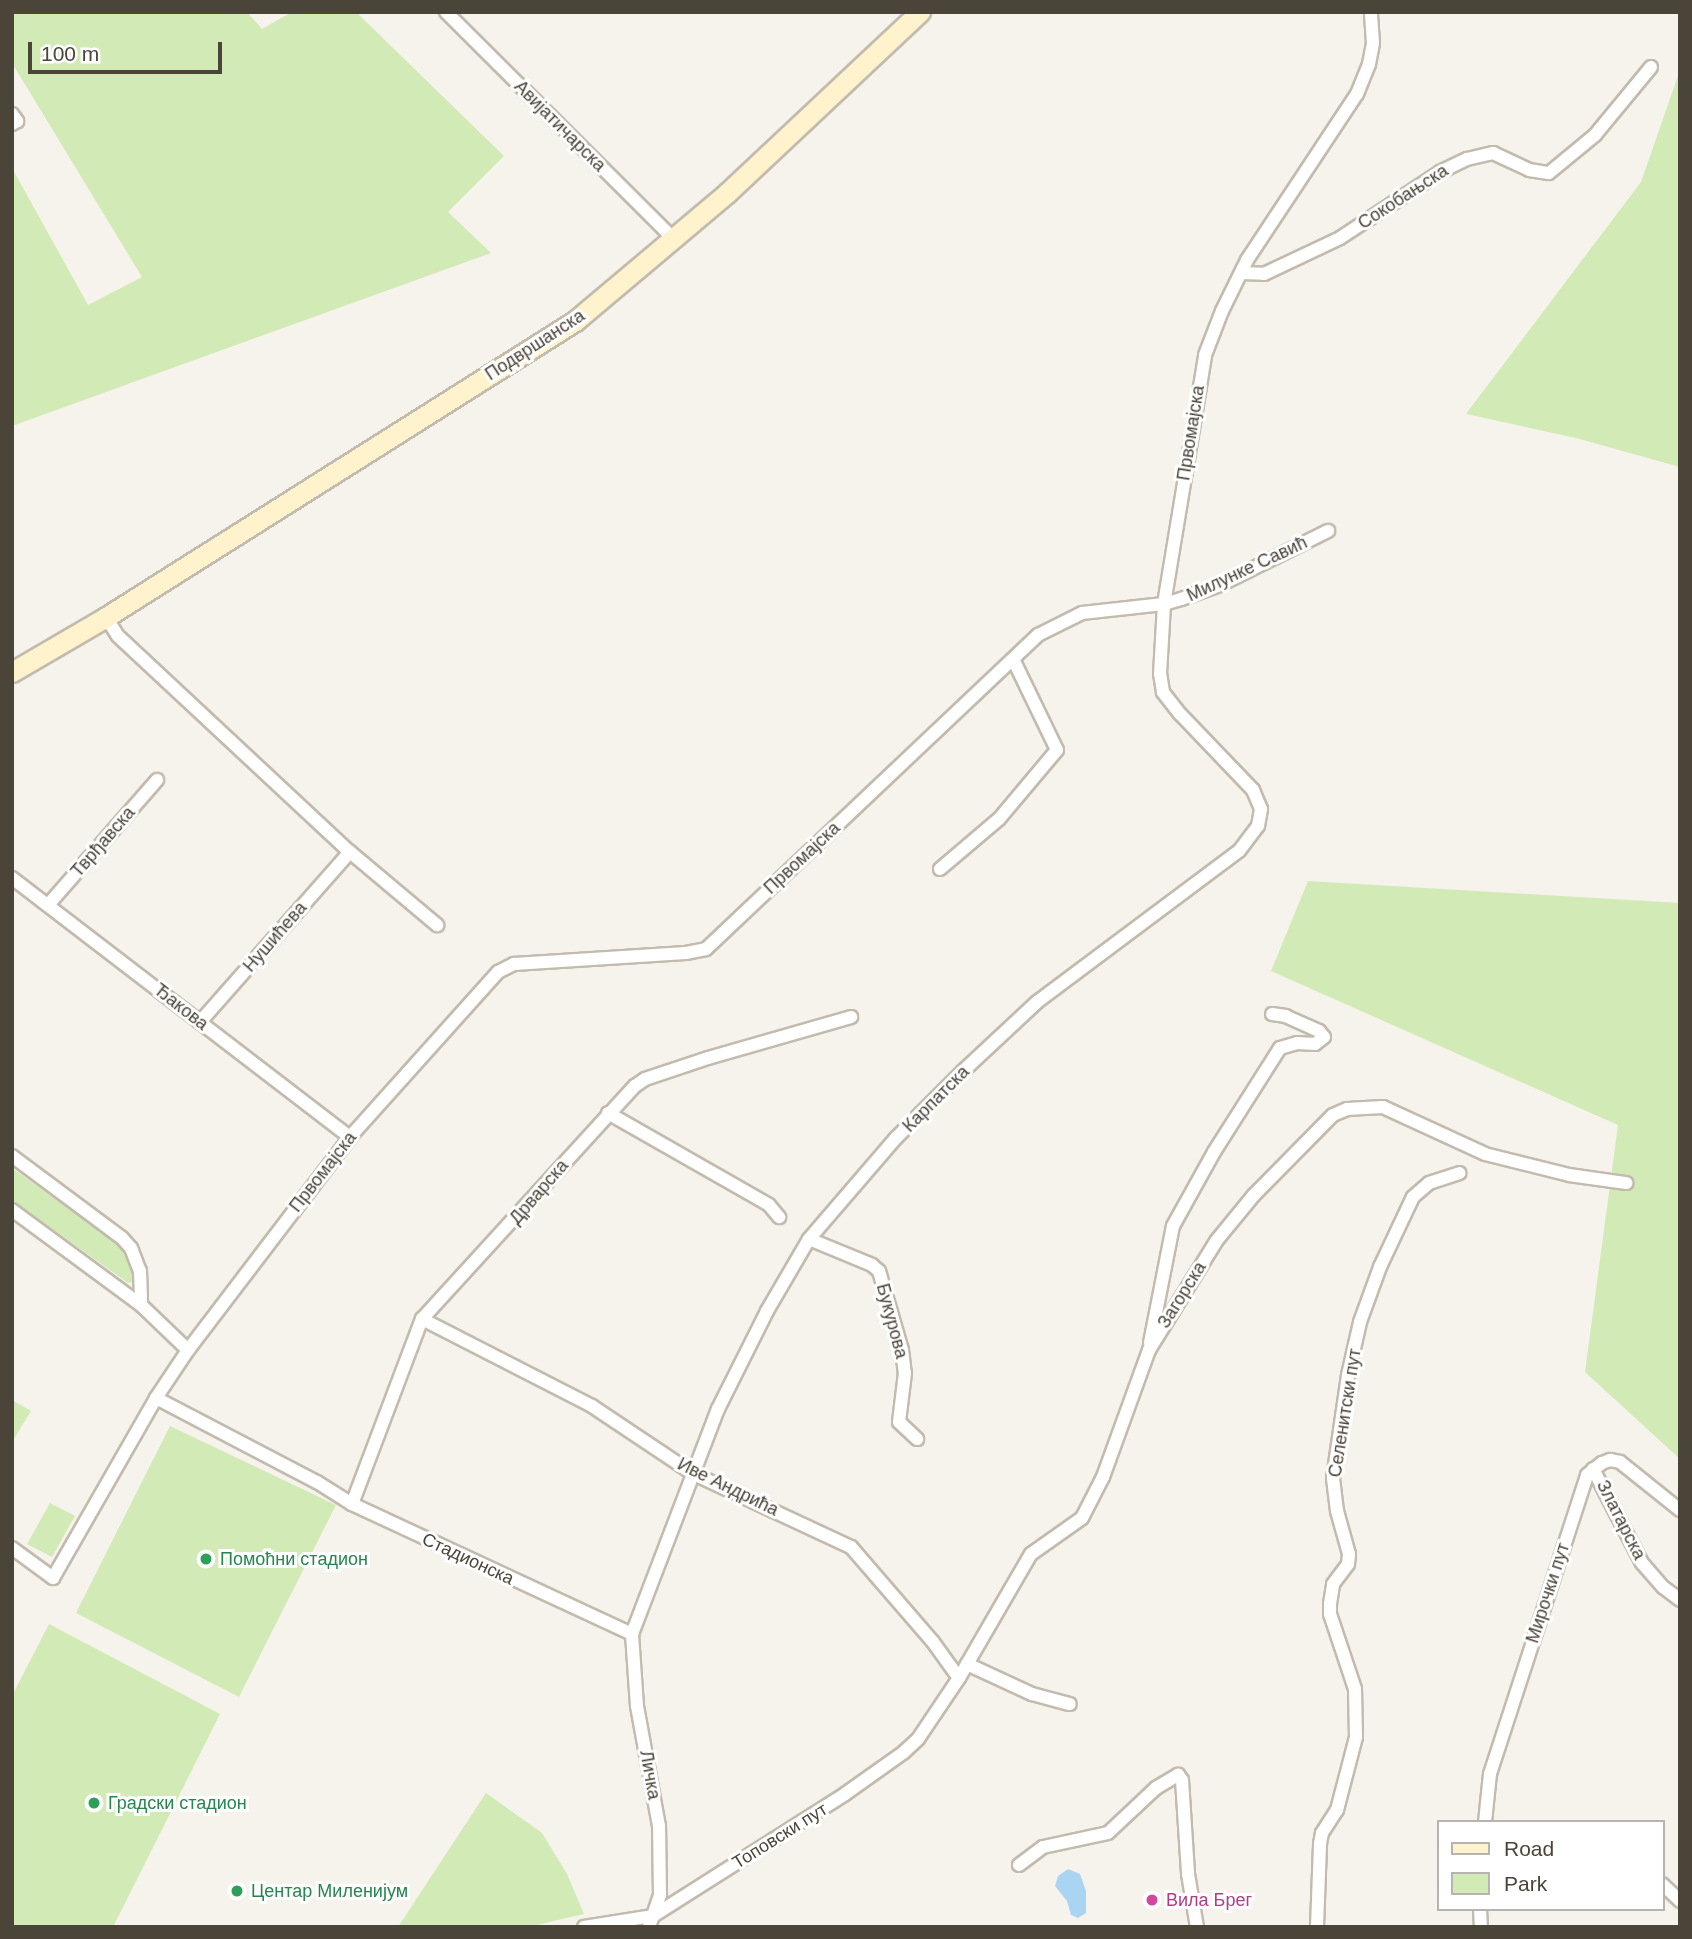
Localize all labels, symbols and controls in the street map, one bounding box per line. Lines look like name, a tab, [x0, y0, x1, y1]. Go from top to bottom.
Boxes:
scale bar	[32, 28, 226, 72]
text: 100 m	[41, 42, 99, 65]
street label: Авијатичарска	[510, 76, 610, 176]
street label: Сокобањска	[1354, 160, 1452, 234]
street label: Подвршанска	[481, 305, 589, 385]
street label: Првомајска	[1173, 384, 1209, 482]
street label: Милунке Савић	[1183, 532, 1311, 606]
street label: Тврђавска	[66, 802, 140, 882]
street label: Првомајска	[760, 817, 844, 899]
street label: Нушићева	[239, 898, 311, 976]
street label: Ђакова	[150, 979, 212, 1035]
street label: Карпатска	[898, 1061, 974, 1137]
street label: Првомајска	[285, 1128, 361, 1216]
street label: Дрварска	[505, 1155, 573, 1229]
street label: Загорска	[1153, 1258, 1211, 1332]
street label: Букурова	[872, 1281, 912, 1361]
street label: Селенитски пут	[1324, 1347, 1366, 1479]
street label: Иве Андрића	[674, 1453, 782, 1521]
street label: Златарска	[1592, 1477, 1650, 1563]
street label: Стадионска	[419, 1528, 517, 1590]
street label: Мирочки пут	[1522, 1540, 1574, 1646]
place label: Помоћни стадион	[220, 1548, 368, 1570]
marker: Помоћни стадион	[198, 1551, 214, 1567]
street label: Личка	[635, 1749, 665, 1801]
place label: Градски стадион	[108, 1792, 247, 1814]
marker: Градски стадион	[86, 1795, 102, 1811]
street label: Топовски пут	[729, 1798, 831, 1874]
legend	[1436, 1820, 1664, 1911]
text: Road	[1504, 1837, 1554, 1860]
text: Park	[1504, 1872, 1547, 1895]
place label: Центар Миленијум	[251, 1880, 408, 1902]
marker: Центар Миленијум	[229, 1883, 245, 1899]
place label: Вила Брег	[1166, 1889, 1252, 1911]
marker: Вила Брег	[1144, 1892, 1160, 1908]

